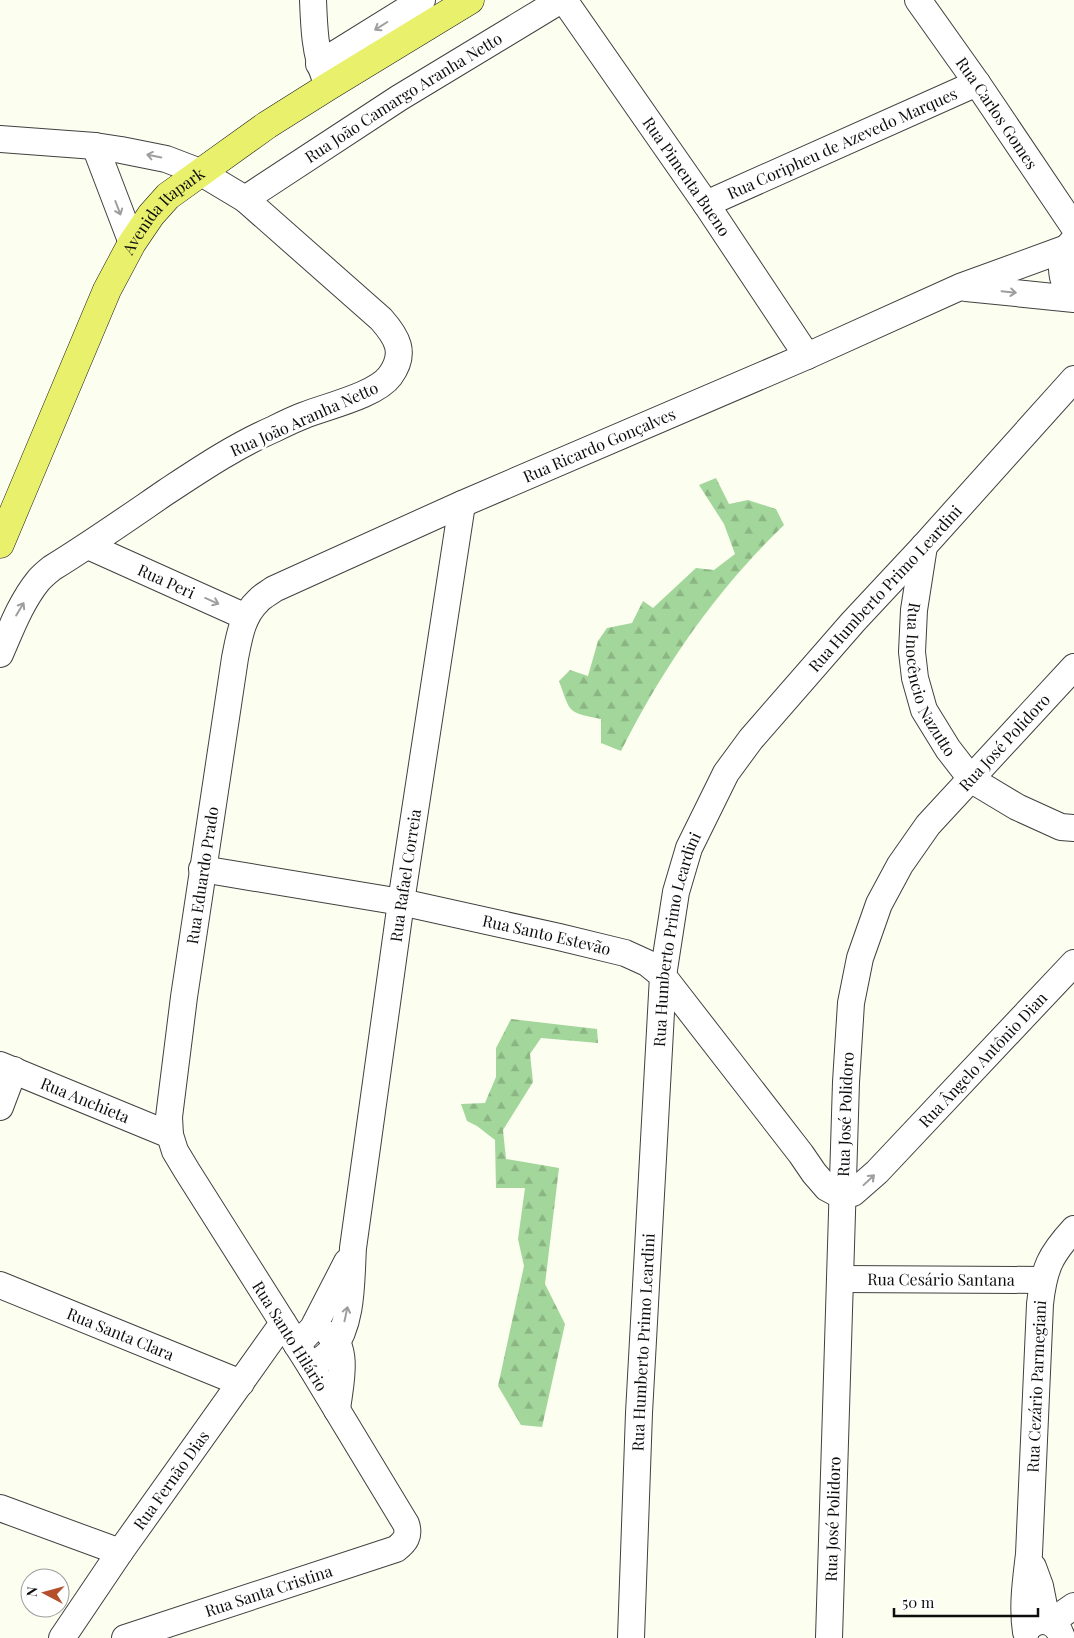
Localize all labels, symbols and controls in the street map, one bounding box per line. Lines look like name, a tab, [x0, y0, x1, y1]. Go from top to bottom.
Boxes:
one-way arrow	[374, 21, 388, 31]
street label: Rua João Camargo Aranha Netto	[300, 27, 506, 167]
street label: Rua Carlos Gomes	[952, 53, 1043, 173]
street label: Rua Coripheu de Azevedo Marques	[723, 82, 960, 203]
street label: Rua Pimenta Bueno	[638, 112, 736, 240]
one-way arrow	[147, 151, 163, 161]
street label: Avenida Itapark	[116, 162, 208, 259]
one-way arrow	[114, 200, 124, 215]
one-way arrow	[1000, 287, 1016, 297]
street label: Rua João Aranha Netto	[227, 376, 381, 461]
street label: Rua Ricardo Gonçalves	[519, 403, 678, 487]
street label: Rua Humberto Primo Leardini	[803, 500, 966, 676]
street label: Rua Peri	[135, 559, 199, 603]
one-way arrow	[204, 597, 219, 607]
street label: Rua Inocêncio Nazutto	[902, 601, 961, 761]
one-way arrow	[16, 603, 26, 617]
street label: Rua José Polidoro	[954, 689, 1054, 795]
street label: Rua Eduardo Prado	[181, 805, 223, 946]
street label: Rua Rafael Correia	[385, 807, 425, 943]
street label: Rua Humberto Primo Leardini	[648, 828, 705, 1047]
street label: Rua Santo Estevão	[481, 909, 613, 959]
street label: Rua Ângelo Antônio Dian	[914, 987, 1052, 1131]
street label: Rua José Polidoro	[832, 1051, 858, 1177]
street label: Rua Anchieta	[38, 1072, 133, 1127]
one-way arrow	[862, 1174, 875, 1186]
street label: Rua Humberto Primo Leardini	[627, 1232, 659, 1452]
street label: Rua Cesário Santana	[867, 1268, 1015, 1290]
street label: Rua Santo Hilário	[248, 1277, 333, 1395]
street label: Rua Cezário Parmegiani	[1022, 1298, 1050, 1473]
street label: Rua Santa Clara	[64, 1302, 177, 1365]
one-way arrow	[342, 1307, 351, 1323]
street label: Rua Fernão Dias	[128, 1426, 213, 1534]
street label: Rua José Polidoro	[820, 1456, 845, 1582]
street label: Rua Santa Cristina	[202, 1560, 335, 1621]
north arrow	[20, 1568, 70, 1618]
text: N	[22, 1586, 42, 1598]
scale bar	[894, 1586, 1038, 1618]
text: 50 m	[902, 1592, 935, 1612]

